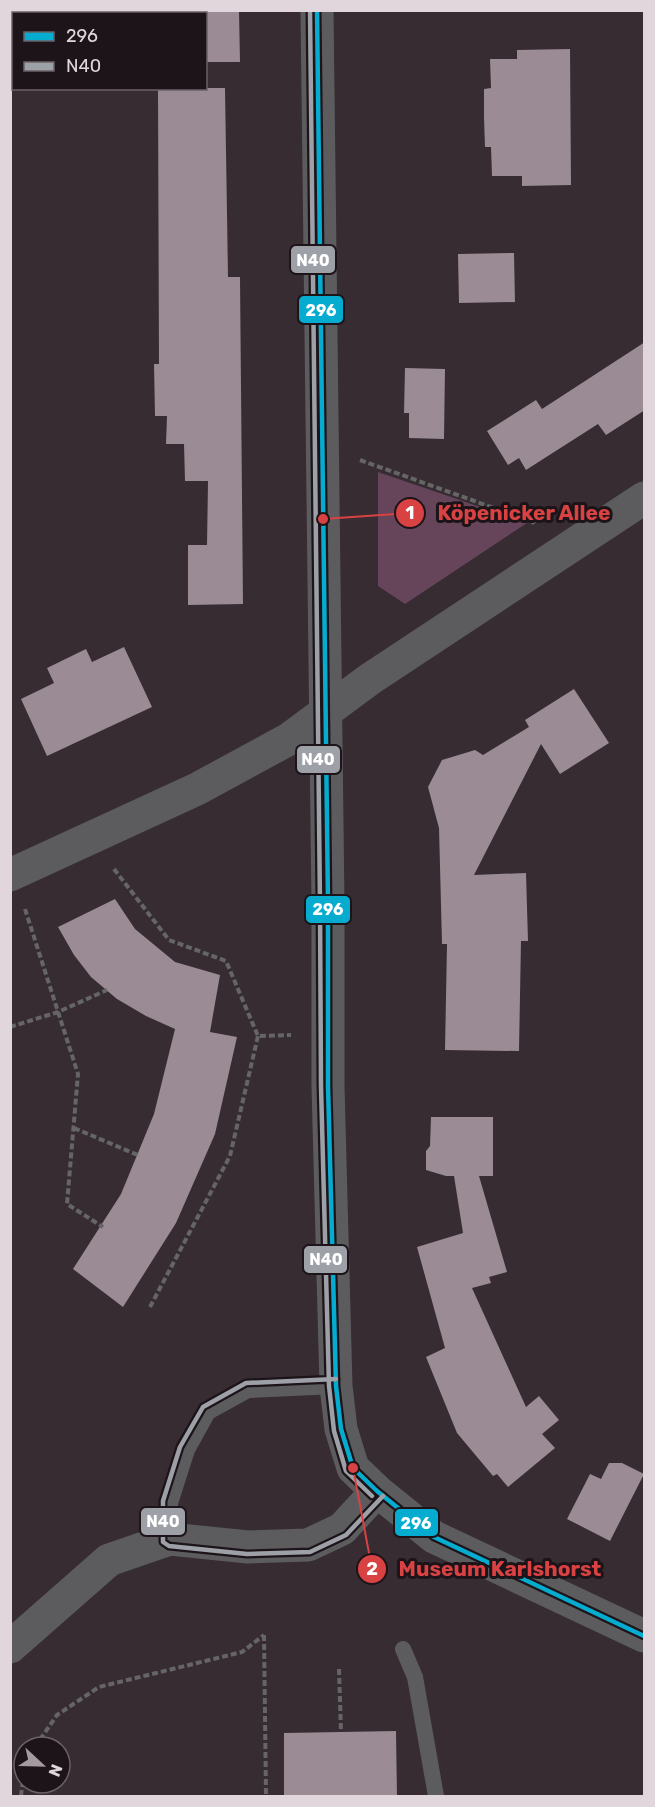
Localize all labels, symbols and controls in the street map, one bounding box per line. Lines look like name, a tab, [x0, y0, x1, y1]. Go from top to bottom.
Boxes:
legend	[12, 12, 207, 90]
text: 296	[66, 25, 98, 47]
text: N40	[66, 55, 101, 77]
line badge: N40	[290, 245, 336, 274]
text: N40	[296, 251, 330, 270]
line badge: 296	[298, 295, 344, 324]
text: 296	[305, 301, 337, 320]
callout: Köpenicker Allee	[395, 493, 623, 532]
text: Köpenicker Allee	[437, 500, 611, 525]
text: 1	[406, 502, 414, 524]
line badge: N40	[296, 745, 341, 774]
text: N40	[301, 750, 335, 769]
line badge: 296	[305, 895, 351, 924]
text: 296	[312, 900, 344, 919]
line badge: N40	[303, 1245, 348, 1274]
text: N40	[309, 1250, 343, 1269]
line badge: N40	[140, 1507, 186, 1536]
line badge: 296	[394, 1508, 439, 1537]
text: N40	[146, 1512, 180, 1531]
text: 296	[400, 1514, 432, 1533]
callout: Museum Karlshorst	[357, 1550, 614, 1589]
text: Museum Karlshorst	[399, 1556, 602, 1581]
text: 2	[366, 1558, 378, 1580]
north arrow	[12, 1735, 72, 1795]
text: N	[44, 1762, 66, 1779]

